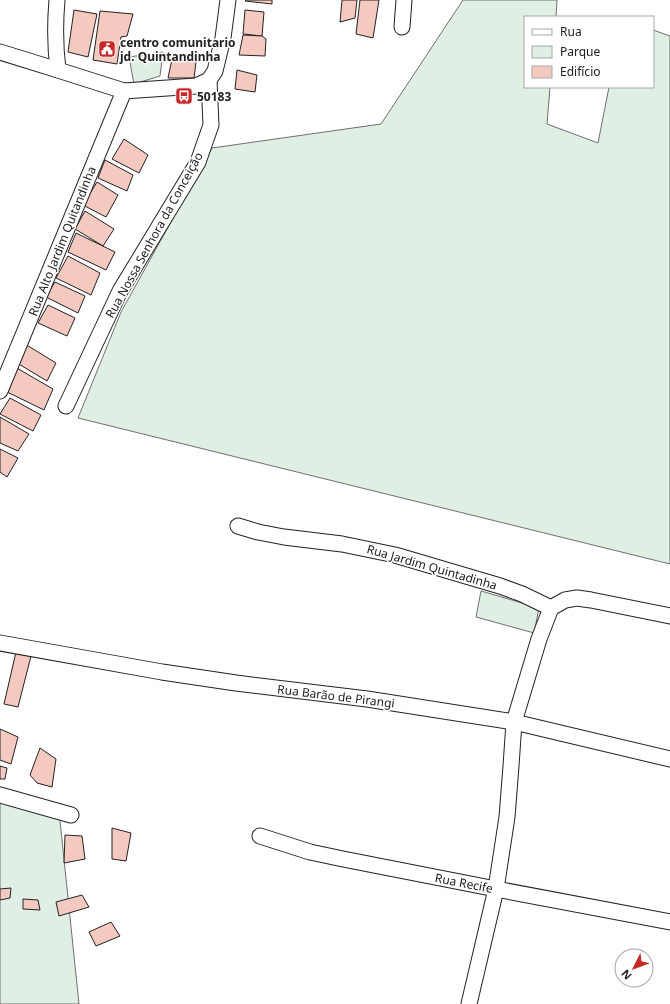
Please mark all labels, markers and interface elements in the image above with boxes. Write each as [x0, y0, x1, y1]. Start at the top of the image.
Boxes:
legend [524, 16, 654, 88]
text: Rua [560, 23, 582, 40]
place label: centro comunitario jd. Quintandinha [119, 34, 236, 65]
public building icon: centro comunitario jd. Quintandinha [97, 39, 117, 59]
text: Parque [560, 43, 601, 60]
text: Edifício [560, 63, 601, 80]
bus stop icon: 50183 [174, 86, 194, 106]
place label: 50183 [197, 88, 231, 105]
street label: Rua Nossa Senhora da Conceição [101, 149, 207, 321]
street label: Rua Alto Jardim Quitandinha [24, 164, 100, 318]
street label: Rua Jardim Quintadinha [365, 540, 499, 594]
street label: Rua Barão de Pirangi [276, 680, 396, 712]
street label: Rua Recife [434, 869, 495, 897]
north arrow [614, 948, 654, 988]
text: N [618, 967, 635, 983]

